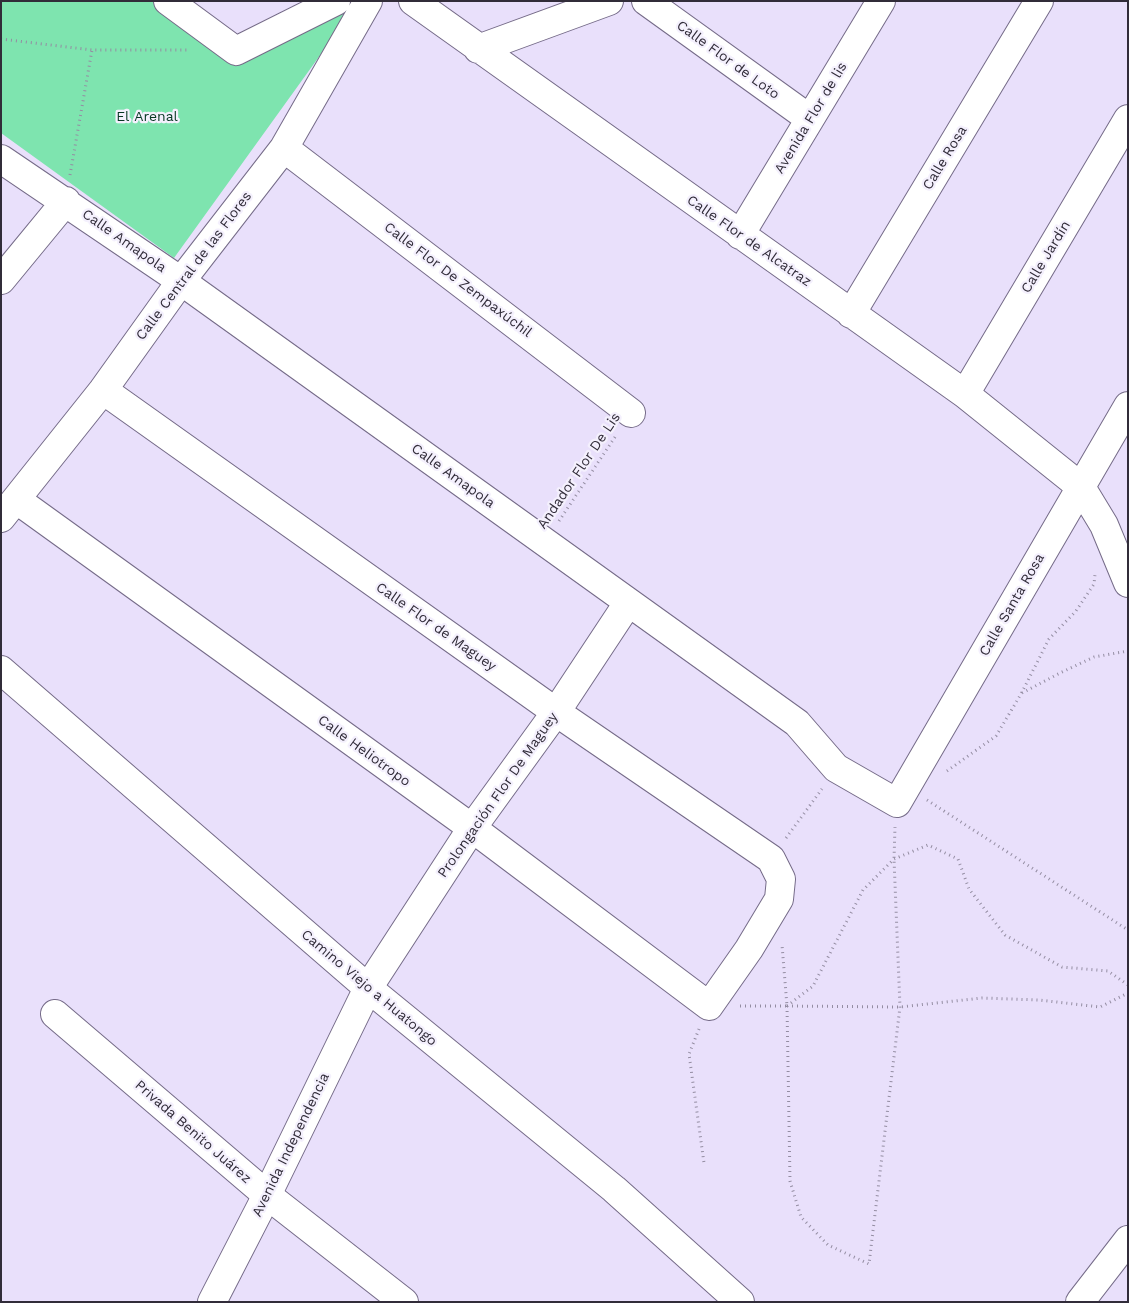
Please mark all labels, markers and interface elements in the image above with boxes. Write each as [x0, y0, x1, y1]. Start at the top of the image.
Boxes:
street label: Calle Flor de Loto [673, 17, 783, 103]
street label: Avenida Flor de lis [771, 59, 851, 177]
park label: El Arenal [116, 109, 178, 125]
street label: Calle Rosa [919, 123, 971, 193]
street label: Calle Central de las Flores [133, 188, 255, 344]
street label: Calle Flor de Alcatraz [684, 192, 814, 290]
street label: Calle Amapola [79, 206, 169, 276]
street label: Calle Jardín [1018, 218, 1074, 296]
street label: Calle Flor De Zempaxúchil [381, 219, 535, 341]
street label: Andador Flor De Lis [534, 410, 624, 532]
street label: Calle Amapola [408, 440, 498, 512]
street label: Calle Santa Rosa [976, 551, 1048, 659]
street label: Calle Flor de Maguey [373, 579, 499, 675]
street label: Prolongación Flor De Maguey [434, 709, 562, 881]
street label: Calle Heliotropo [314, 712, 414, 790]
street label: Camino Viejo a Huatongo [298, 926, 440, 1050]
street label: Avenida Independencia [249, 1070, 333, 1220]
street label: Privada Benito Juárez [131, 1077, 255, 1187]

